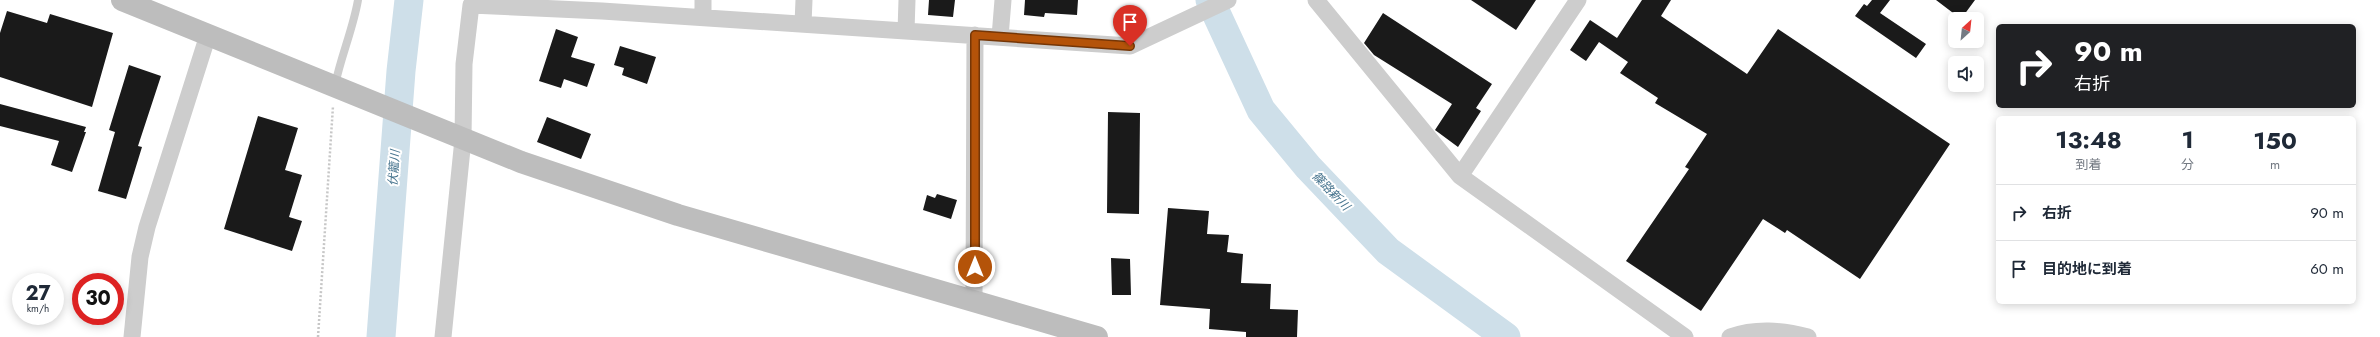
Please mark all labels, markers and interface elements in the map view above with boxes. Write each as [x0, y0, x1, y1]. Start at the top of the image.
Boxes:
pin [1113, 5, 1147, 46]
icon: arrive [1119, 11, 1141, 33]
north arrow [1948, 12, 1984, 48]
map controls [1948, 12, 1984, 92]
text: 90 m [2074, 31, 2143, 72]
icon: right [2008, 40, 2060, 92]
button: sound [1948, 56, 1984, 92]
text: 右折 [2074, 71, 2110, 97]
text: 13:48 [2055, 122, 2122, 157]
text: 1 [2181, 122, 2194, 157]
text: 150 [2253, 123, 2297, 158]
water label: 伏籠川 [384, 147, 404, 187]
text: 到着 [2075, 155, 2102, 174]
text: 分 [2181, 155, 2194, 174]
text: m [2270, 155, 2280, 174]
water label: 篠路新川 [1308, 167, 1356, 216]
icon: right [2008, 202, 2030, 224]
text: 右折 [2042, 202, 2072, 224]
text: 90 m [2310, 202, 2344, 224]
position arrow [954, 246, 996, 288]
icon: arrive [2008, 258, 2030, 280]
text: 目的地に到着 [2042, 258, 2132, 280]
text: 60 m [2310, 258, 2344, 280]
speed limit sign: 30 [72, 273, 124, 325]
text: 27 [25, 279, 51, 308]
text: km/h [27, 301, 49, 316]

